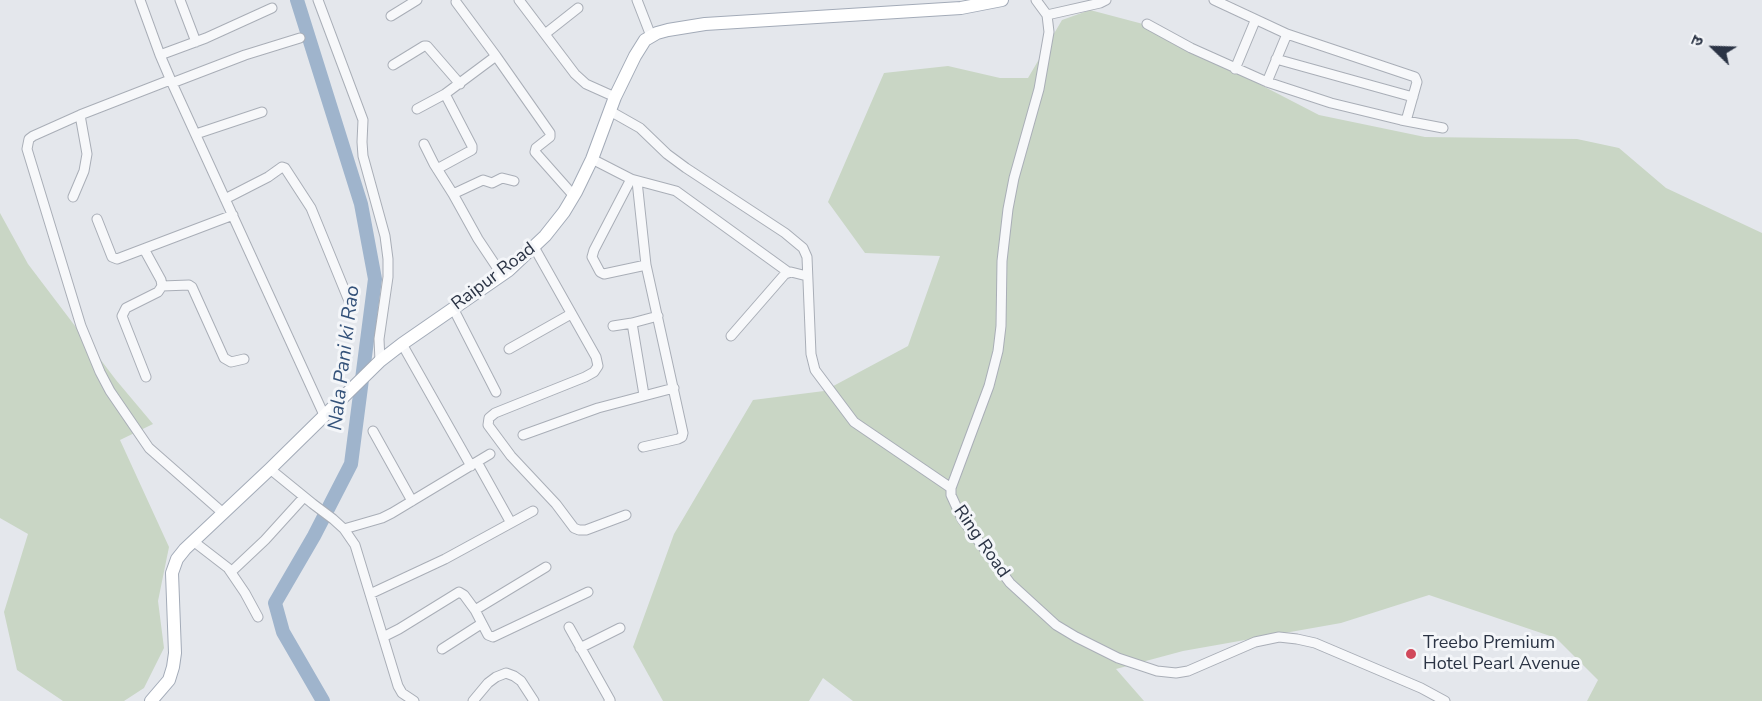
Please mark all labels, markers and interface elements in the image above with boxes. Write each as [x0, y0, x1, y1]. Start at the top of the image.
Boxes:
north arrow [1684, 18, 1744, 78]
text: उ [1685, 32, 1709, 50]
street label: Raipur Road [448, 239, 540, 315]
water label: Nala Pani ki Rao [324, 284, 366, 432]
street label: Ring Road [948, 502, 1014, 582]
place label: Treebo Premium Hotel Pearl Avenue [1423, 633, 1580, 676]
marker: Treebo Premium Hotel Pearl Avenue [1404, 647, 1418, 661]

